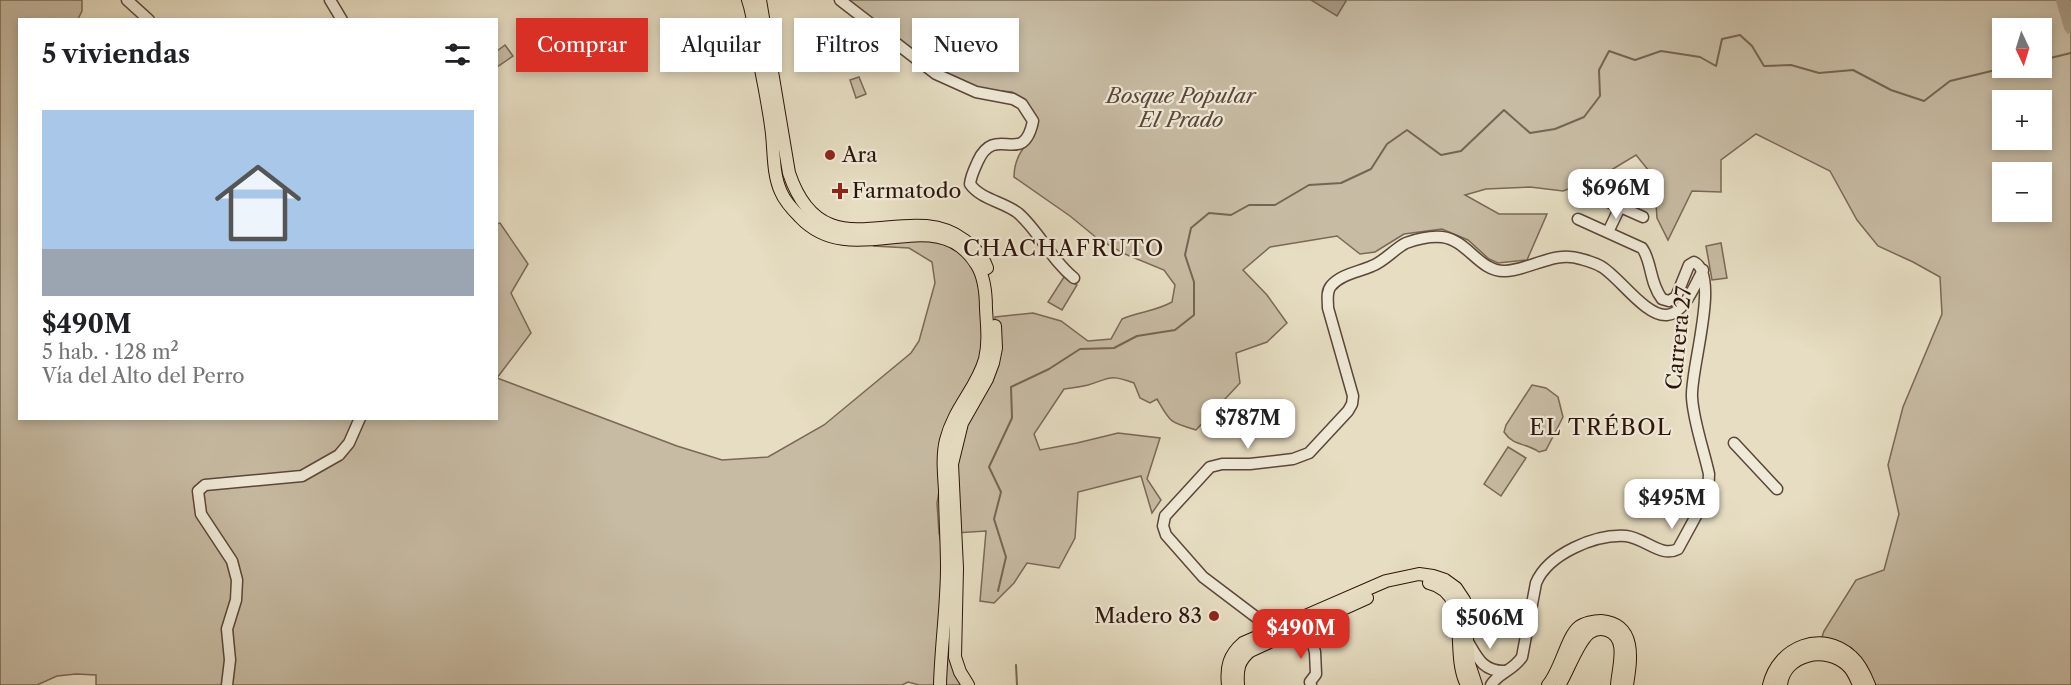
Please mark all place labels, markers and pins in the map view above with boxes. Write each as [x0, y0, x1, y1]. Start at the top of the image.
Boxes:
place label: Ara [841, 142, 878, 167]
marker: Ara [823, 148, 837, 162]
pin: $696M [1574, 169, 1658, 220]
place label: Farmatodo [852, 178, 961, 203]
marker: Farmatodo [833, 184, 847, 198]
pin: $787M [1206, 399, 1290, 450]
pin: $495M [1630, 479, 1714, 530]
pin: $506M [1448, 599, 1532, 650]
place label: Madero 83 [1094, 603, 1202, 628]
marker: Madero 83 [1207, 609, 1221, 623]
pin: $490M [1259, 609, 1343, 660]

